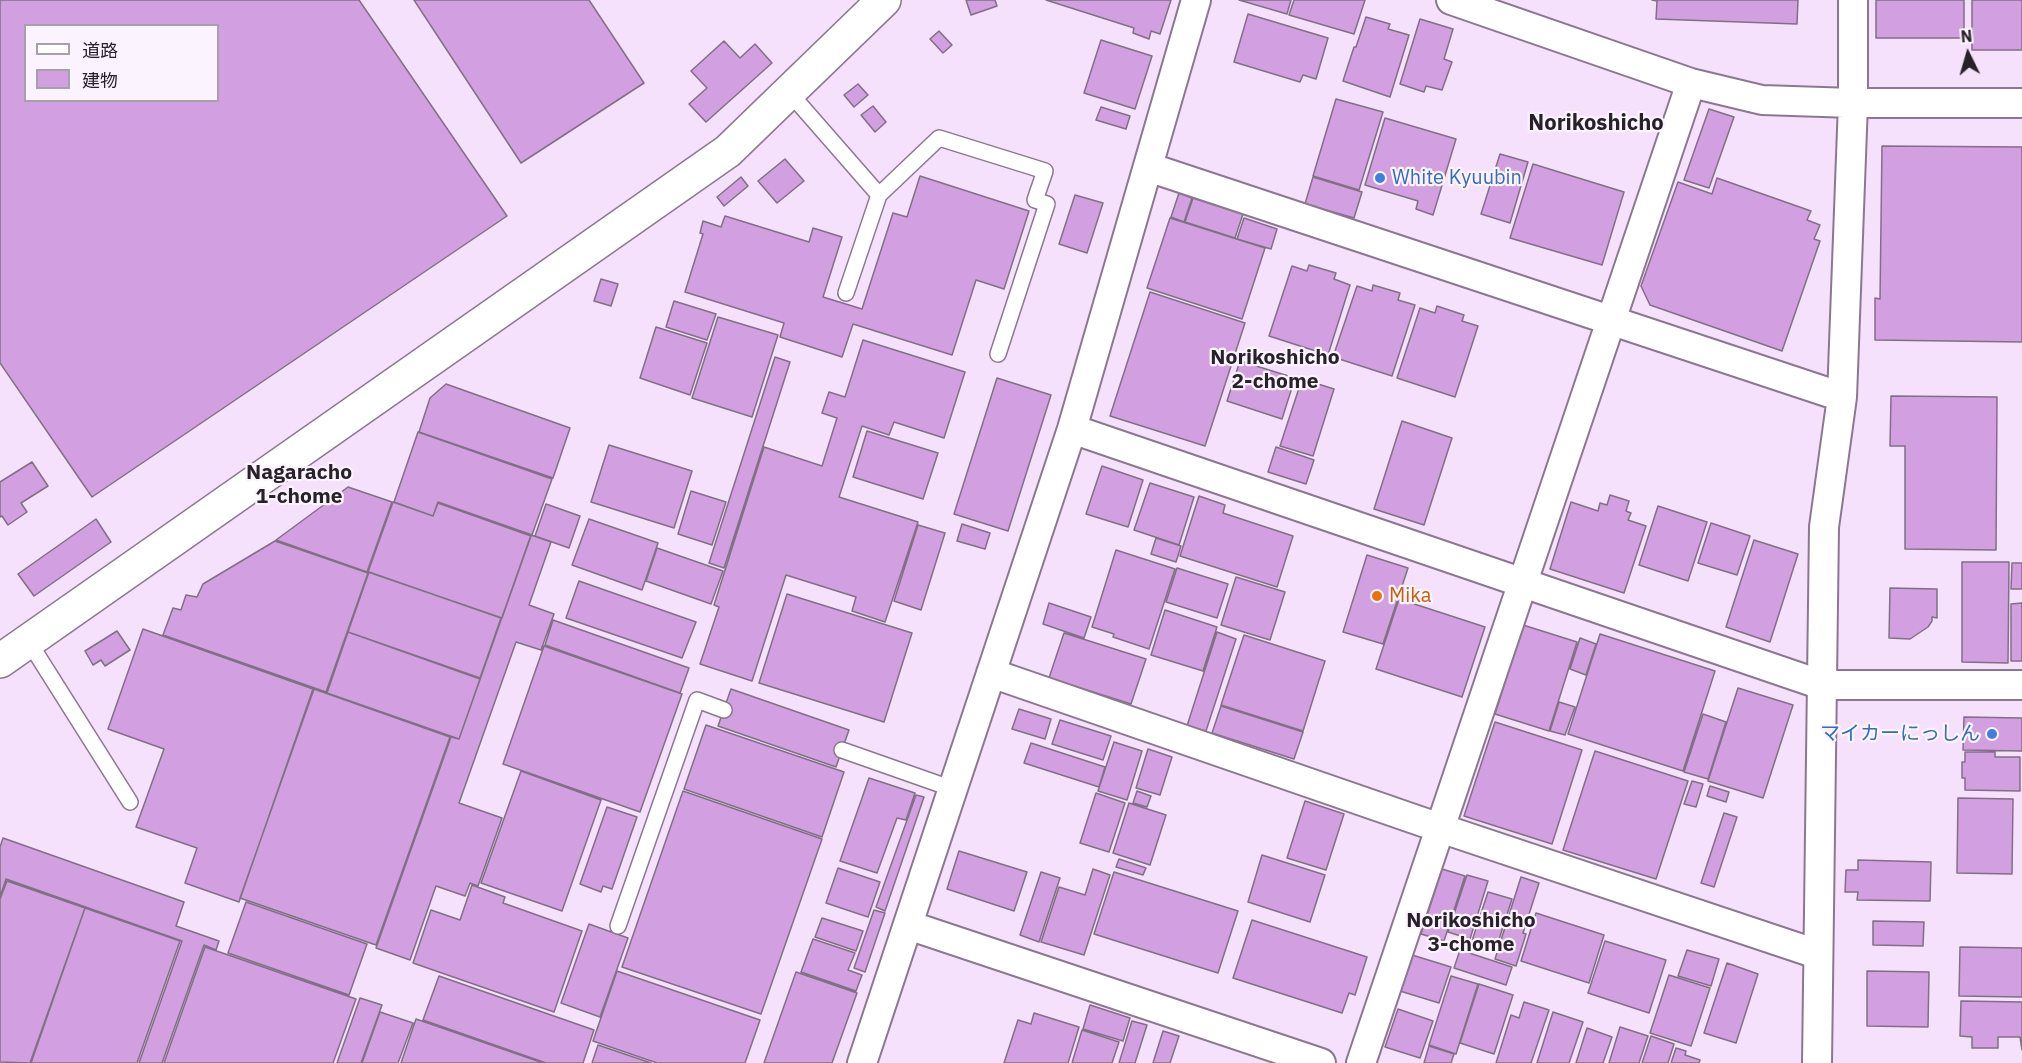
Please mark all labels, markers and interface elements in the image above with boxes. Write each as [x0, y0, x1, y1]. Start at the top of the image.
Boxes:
legend [24, 24, 219, 102]
north arrow [1938, 24, 1998, 84]
text: N [1960, 26, 1973, 47]
text: 道路 [82, 39, 118, 62]
text: 建物 [82, 69, 118, 92]
district label: Norikoshicho [1528, 111, 1664, 137]
place label: White Kyuubin [1392, 166, 1522, 190]
marker: White Kyuubin [1373, 171, 1387, 185]
district label: Norikoshicho 2-chome [1210, 345, 1340, 395]
district label: Nagaracho 1-chome [246, 460, 352, 510]
place label: Mika [1389, 584, 1431, 608]
marker: Mika [1370, 589, 1384, 603]
place label: マイカーにっしん [1820, 722, 1980, 746]
marker: マイカーにっしん [1985, 727, 1999, 741]
district label: Norikoshicho 3-chome [1406, 908, 1536, 958]

